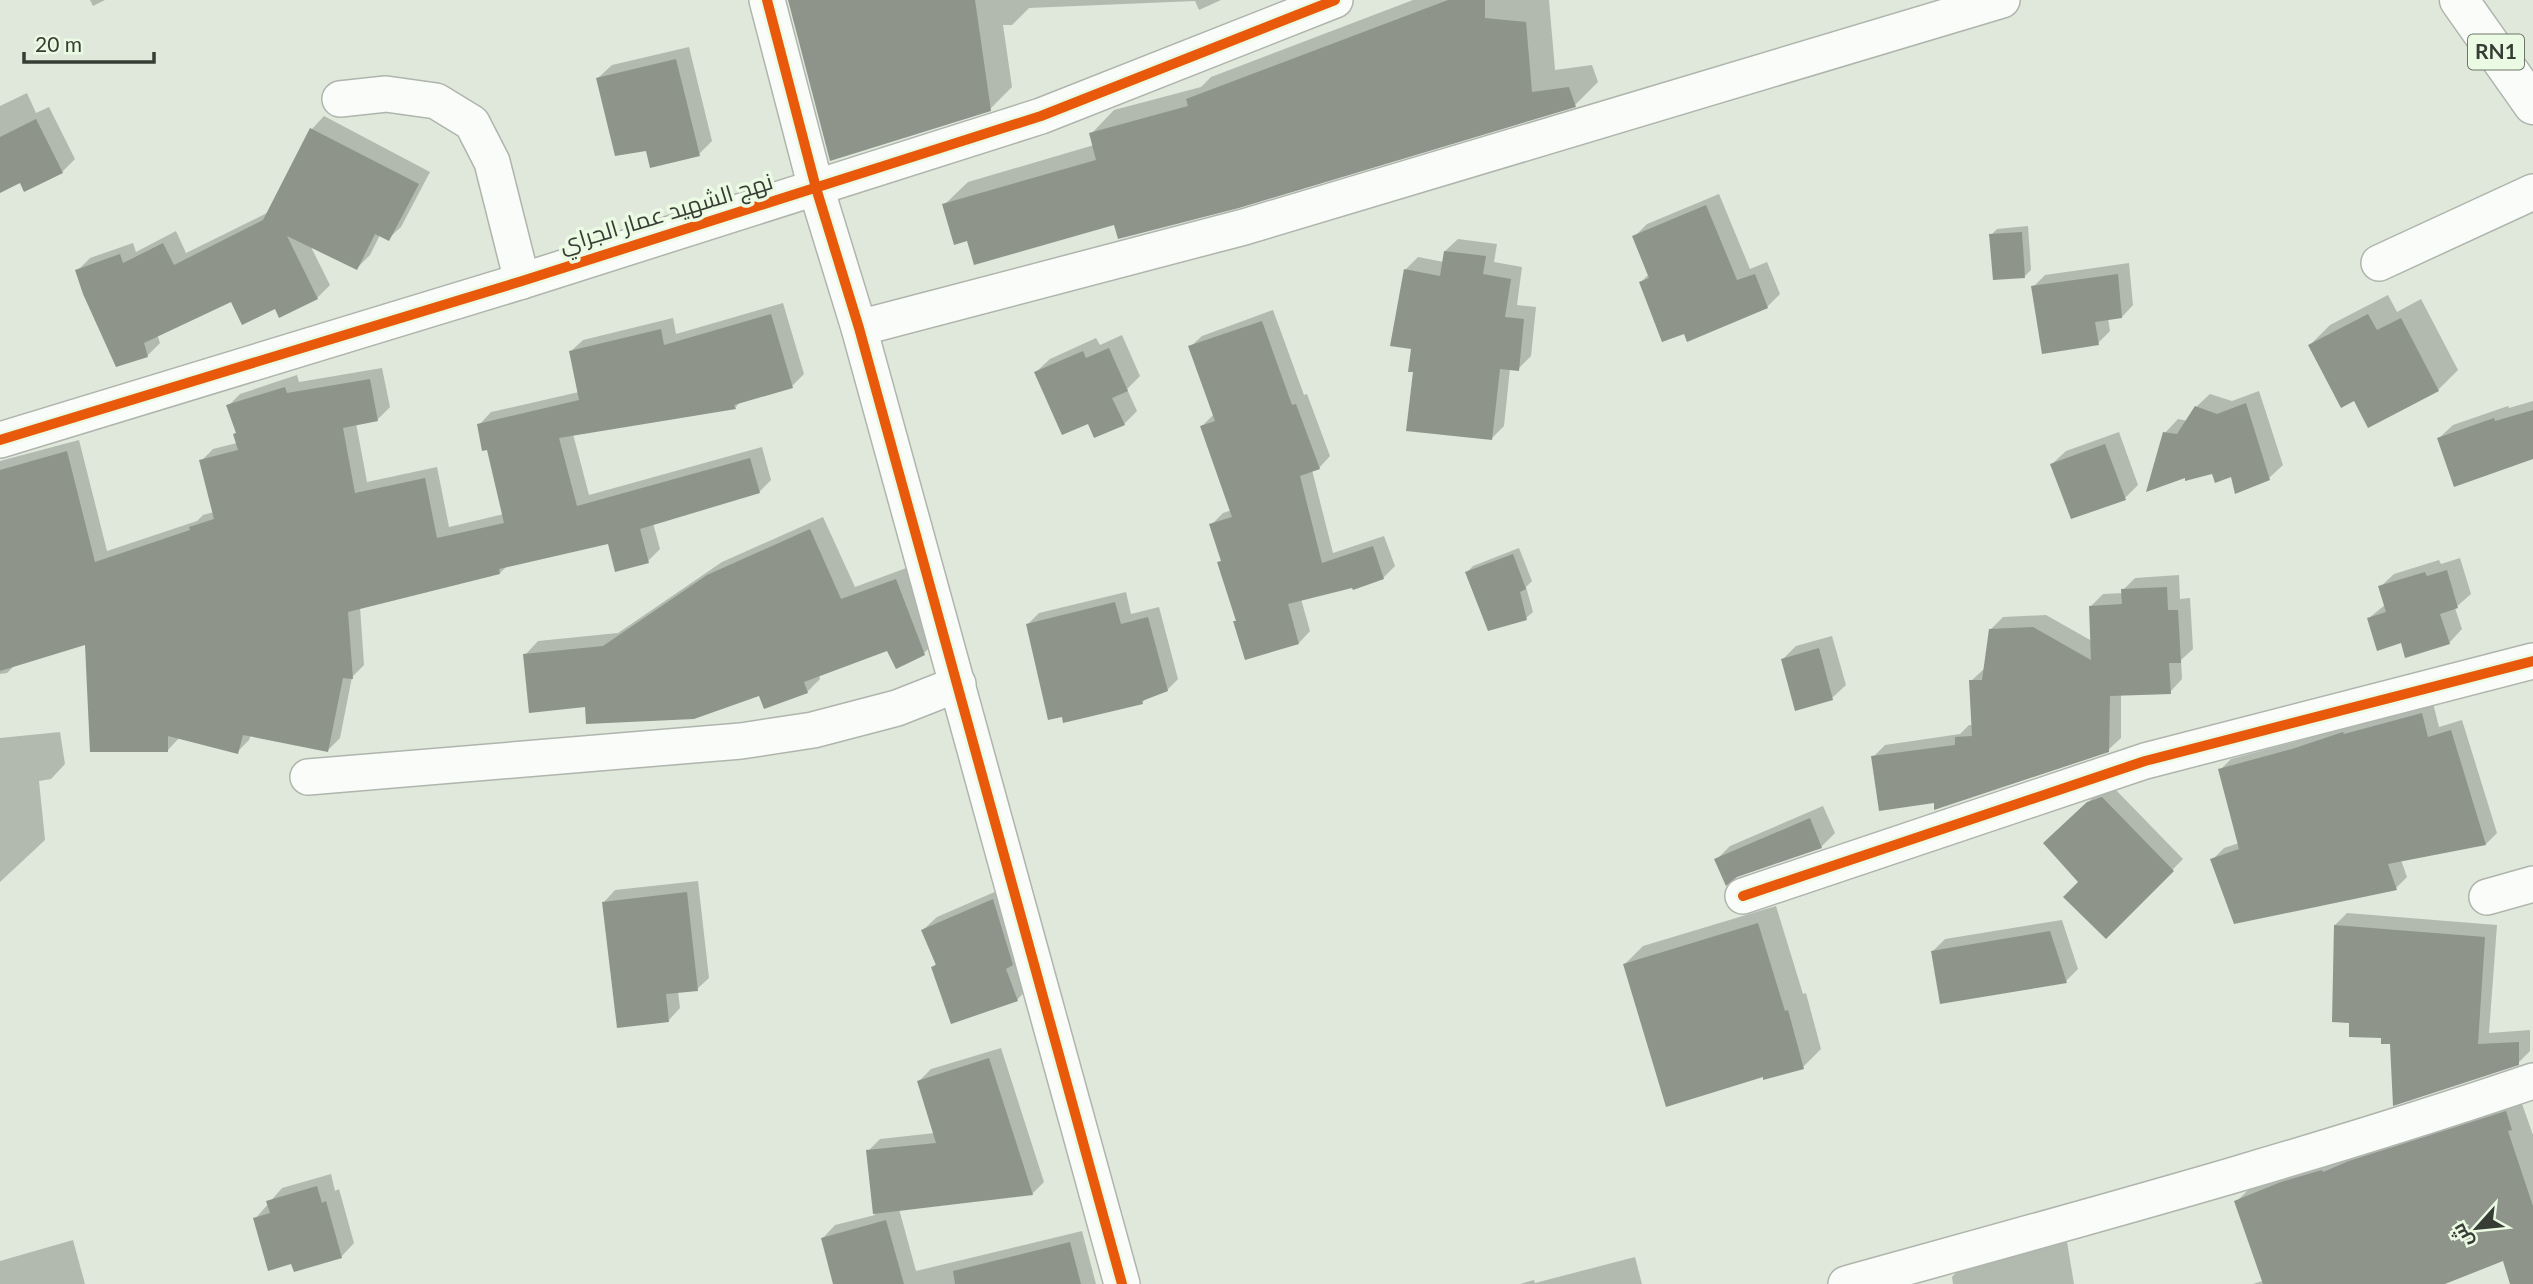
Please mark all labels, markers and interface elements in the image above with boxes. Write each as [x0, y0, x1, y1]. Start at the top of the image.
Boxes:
scale bar [24, 21, 154, 65]
text: 20 m [35, 31, 82, 56]
road number: RN1 [2468, 34, 2524, 70]
street label: نهج الشهيد عمار الجراي [555, 166, 777, 263]
north arrow [2442, 1193, 2512, 1263]
text: ش [2446, 1219, 2478, 1252]

